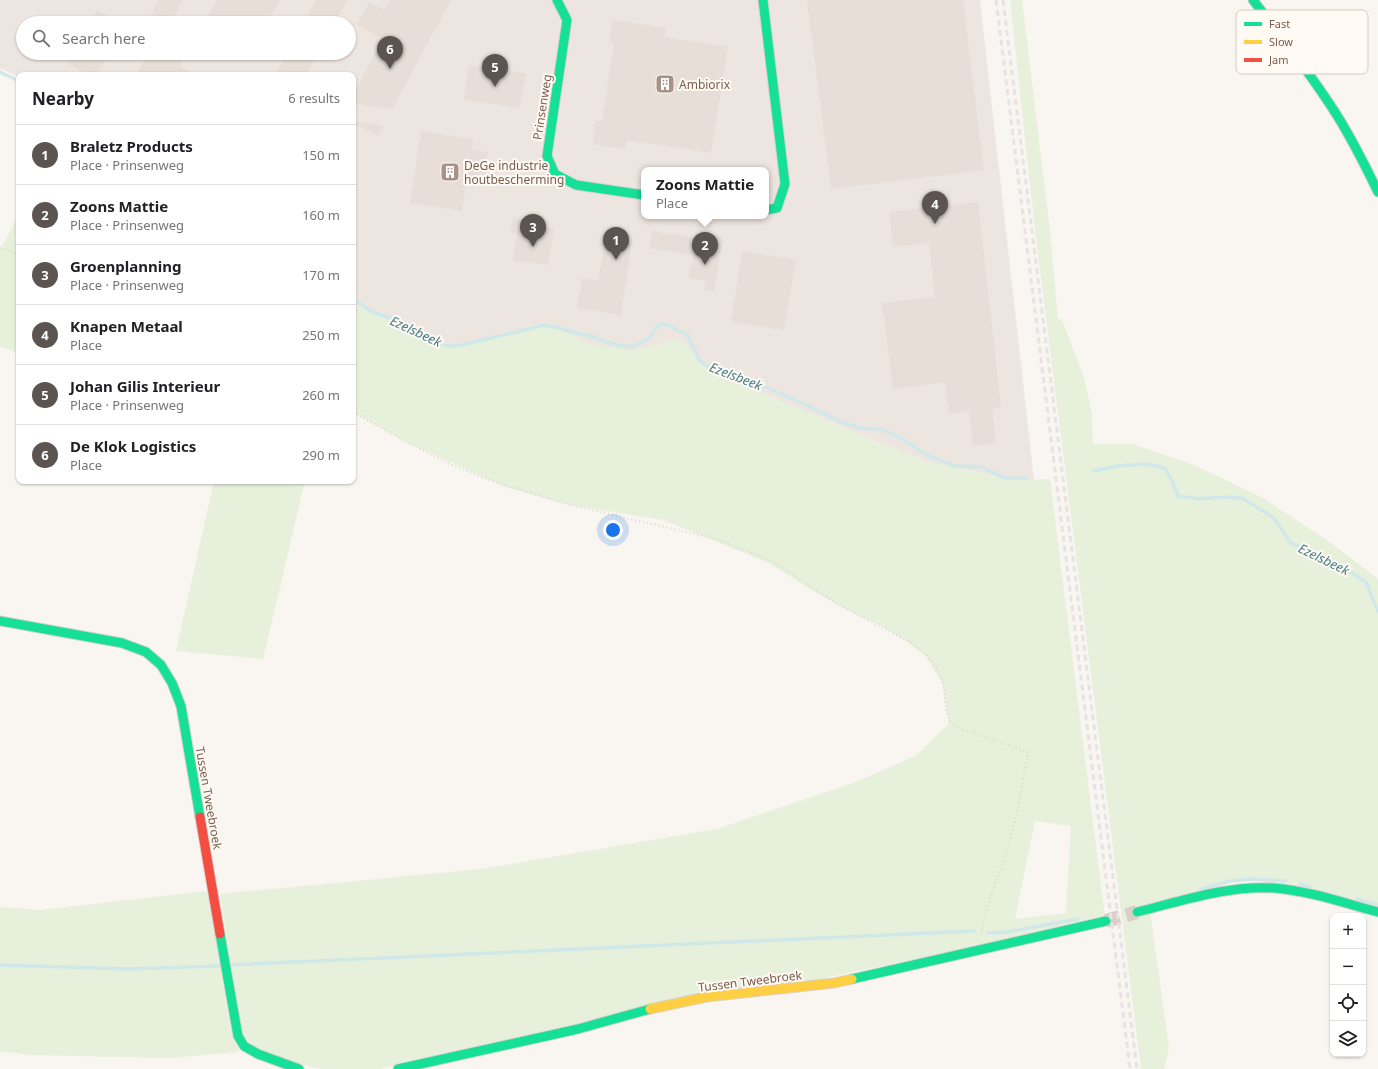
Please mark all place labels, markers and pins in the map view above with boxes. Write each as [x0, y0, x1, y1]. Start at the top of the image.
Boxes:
pin: 6 [377, 36, 403, 69]
pin: 5 [482, 54, 508, 87]
building icon: Ambiorix [654, 73, 676, 95]
place label: Ambiorix [679, 76, 731, 93]
place label: DeGe industrie houtbescherming [464, 157, 564, 188]
building icon: DeGe industrie houtbescherming [439, 161, 461, 183]
pin: 4 [922, 191, 948, 224]
pin: 3 [520, 214, 546, 247]
pin: 1 [603, 227, 629, 260]
pin: 2 [692, 232, 718, 265]

